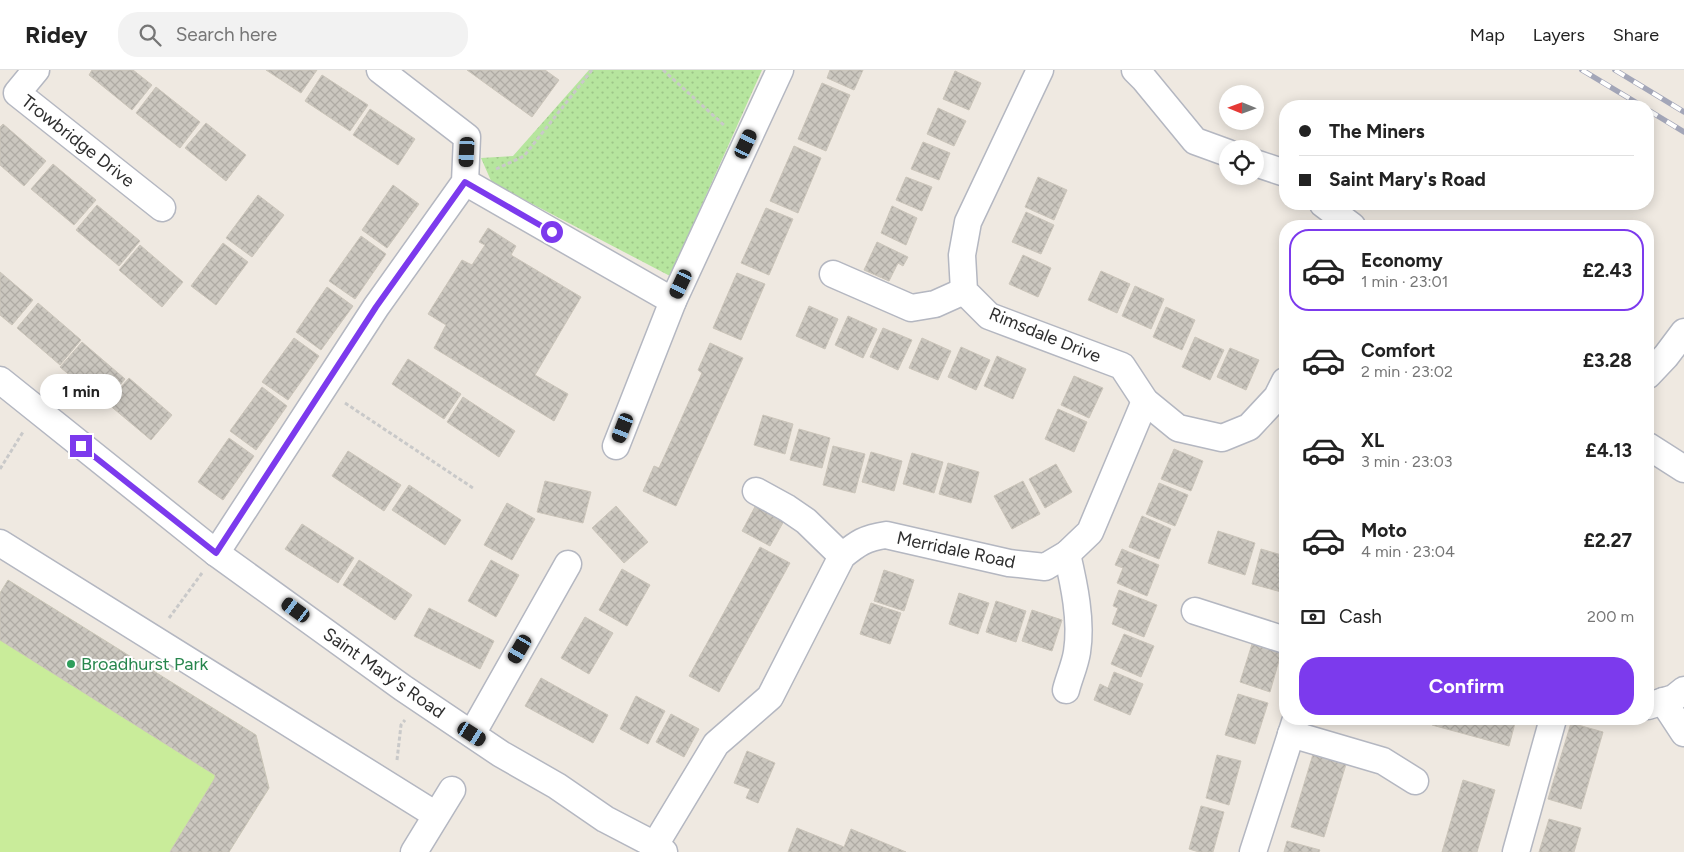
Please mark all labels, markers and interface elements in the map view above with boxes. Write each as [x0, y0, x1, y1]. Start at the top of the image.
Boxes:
search box [118, 12, 468, 57]
text: Ridey [25, 20, 88, 49]
icon: search [136, 21, 164, 49]
text: Search here [176, 23, 277, 46]
text: Map [1470, 24, 1505, 46]
text: Layers [1533, 24, 1585, 46]
text: Share [1613, 24, 1659, 46]
north arrow [1219, 85, 1264, 130]
map controls [1219, 85, 1264, 185]
street label: Trowbridge Drive [17, 90, 139, 192]
text: The Miners [1329, 120, 1425, 143]
car [732, 127, 759, 161]
car [458, 137, 475, 167]
button: locate [1219, 140, 1264, 185]
text: Saint Mary's Road [1329, 168, 1486, 191]
route start [541, 221, 563, 243]
icon: car [1301, 248, 1346, 293]
text: Economy [1361, 249, 1443, 272]
text: £2.43 [1582, 259, 1632, 282]
car [667, 267, 694, 301]
text: 1 min · 23:01 [1361, 272, 1448, 291]
street label: Rimsdale Drive [986, 303, 1104, 368]
icon: car [1301, 338, 1346, 383]
text: Comfort [1361, 339, 1436, 362]
text: £3.28 [1583, 349, 1632, 372]
text: 2 min · 23:02 [1361, 362, 1453, 381]
callout: 1 min [40, 374, 122, 408]
text: 1 min [62, 382, 100, 401]
car [610, 411, 635, 445]
icon: car [1301, 428, 1346, 473]
text: XL [1361, 429, 1384, 452]
route end [70, 435, 92, 457]
text: £4.13 [1585, 439, 1632, 462]
text: 3 min · 23:03 [1361, 452, 1453, 471]
icon: car [1301, 518, 1346, 563]
text: Moto [1361, 519, 1407, 542]
street label: Merridale Road [895, 527, 1017, 573]
text: £2.27 [1583, 529, 1632, 552]
text: 4 min · 23:04 [1361, 542, 1455, 561]
car [279, 595, 312, 625]
icon: cash [1299, 603, 1327, 631]
text: Cash [1339, 605, 1382, 628]
text: 200 m [1587, 607, 1634, 626]
street label: Saint Mary's Road [319, 623, 449, 723]
car [506, 632, 533, 666]
place label: Broadhurst Park [81, 653, 209, 675]
button: Confirm [1299, 657, 1634, 715]
marker: Broadhurst Park [65, 658, 77, 670]
car [455, 720, 488, 748]

